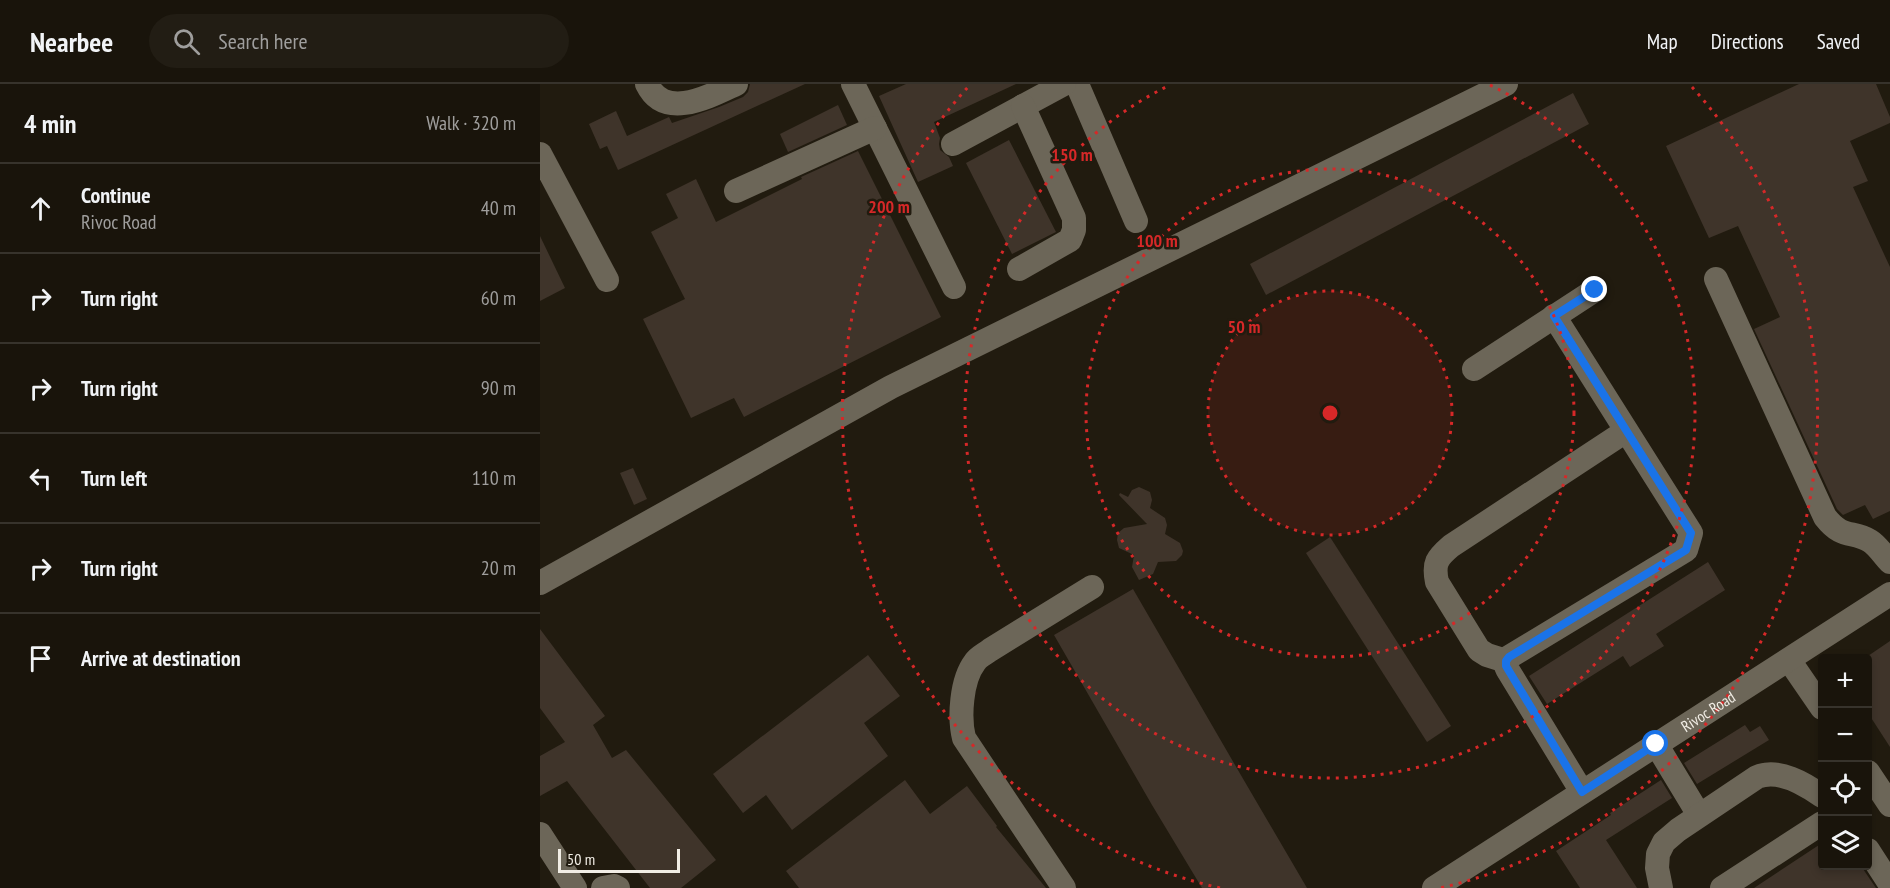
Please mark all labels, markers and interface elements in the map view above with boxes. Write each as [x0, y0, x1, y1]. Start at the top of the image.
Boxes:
search box [149, 14, 569, 68]
text: Nearbee [30, 23, 113, 60]
icon: search [170, 25, 203, 58]
text: Search here [218, 27, 308, 55]
text: Map [1647, 28, 1678, 55]
text: Directions [1711, 28, 1784, 55]
text: Saved [1817, 28, 1860, 55]
text: 4 min [24, 107, 77, 140]
text: Walk · 320 m [426, 110, 516, 136]
text: 150 m [1051, 143, 1093, 166]
text: Continue [81, 181, 151, 209]
icon: ahead [24, 192, 57, 225]
text: 40 m [481, 195, 516, 221]
text: 200 m [868, 195, 910, 218]
text: Rivoc Road [81, 209, 156, 235]
text: 100 m [1136, 229, 1178, 252]
route end [1581, 276, 1607, 302]
icon: right [24, 282, 57, 315]
text: Turn right [81, 284, 158, 312]
text: 60 m [481, 285, 516, 311]
text: 50 m [1228, 315, 1260, 338]
icon: right [24, 372, 57, 405]
text: Turn right [81, 374, 158, 402]
text: 90 m [481, 375, 516, 401]
centre of rings [1320, 403, 1340, 423]
icon: left [24, 462, 57, 495]
text: Turn left [81, 464, 147, 492]
text: 110 m [472, 465, 516, 491]
icon: right [24, 552, 57, 585]
text: Turn right [81, 554, 158, 582]
text: 20 m [481, 555, 516, 581]
icon: arrive [24, 642, 57, 675]
text: Arrive at destination [81, 644, 241, 672]
map controls [1818, 654, 1872, 870]
button: + [1818, 654, 1872, 708]
street label: Rivoc Road [1677, 687, 1739, 736]
button: − [1818, 708, 1872, 762]
route start [1642, 730, 1668, 756]
button: locate [1818, 762, 1872, 816]
button: layers [1818, 816, 1872, 870]
scale bar [558, 846, 680, 874]
text: 50 m [567, 849, 595, 869]

